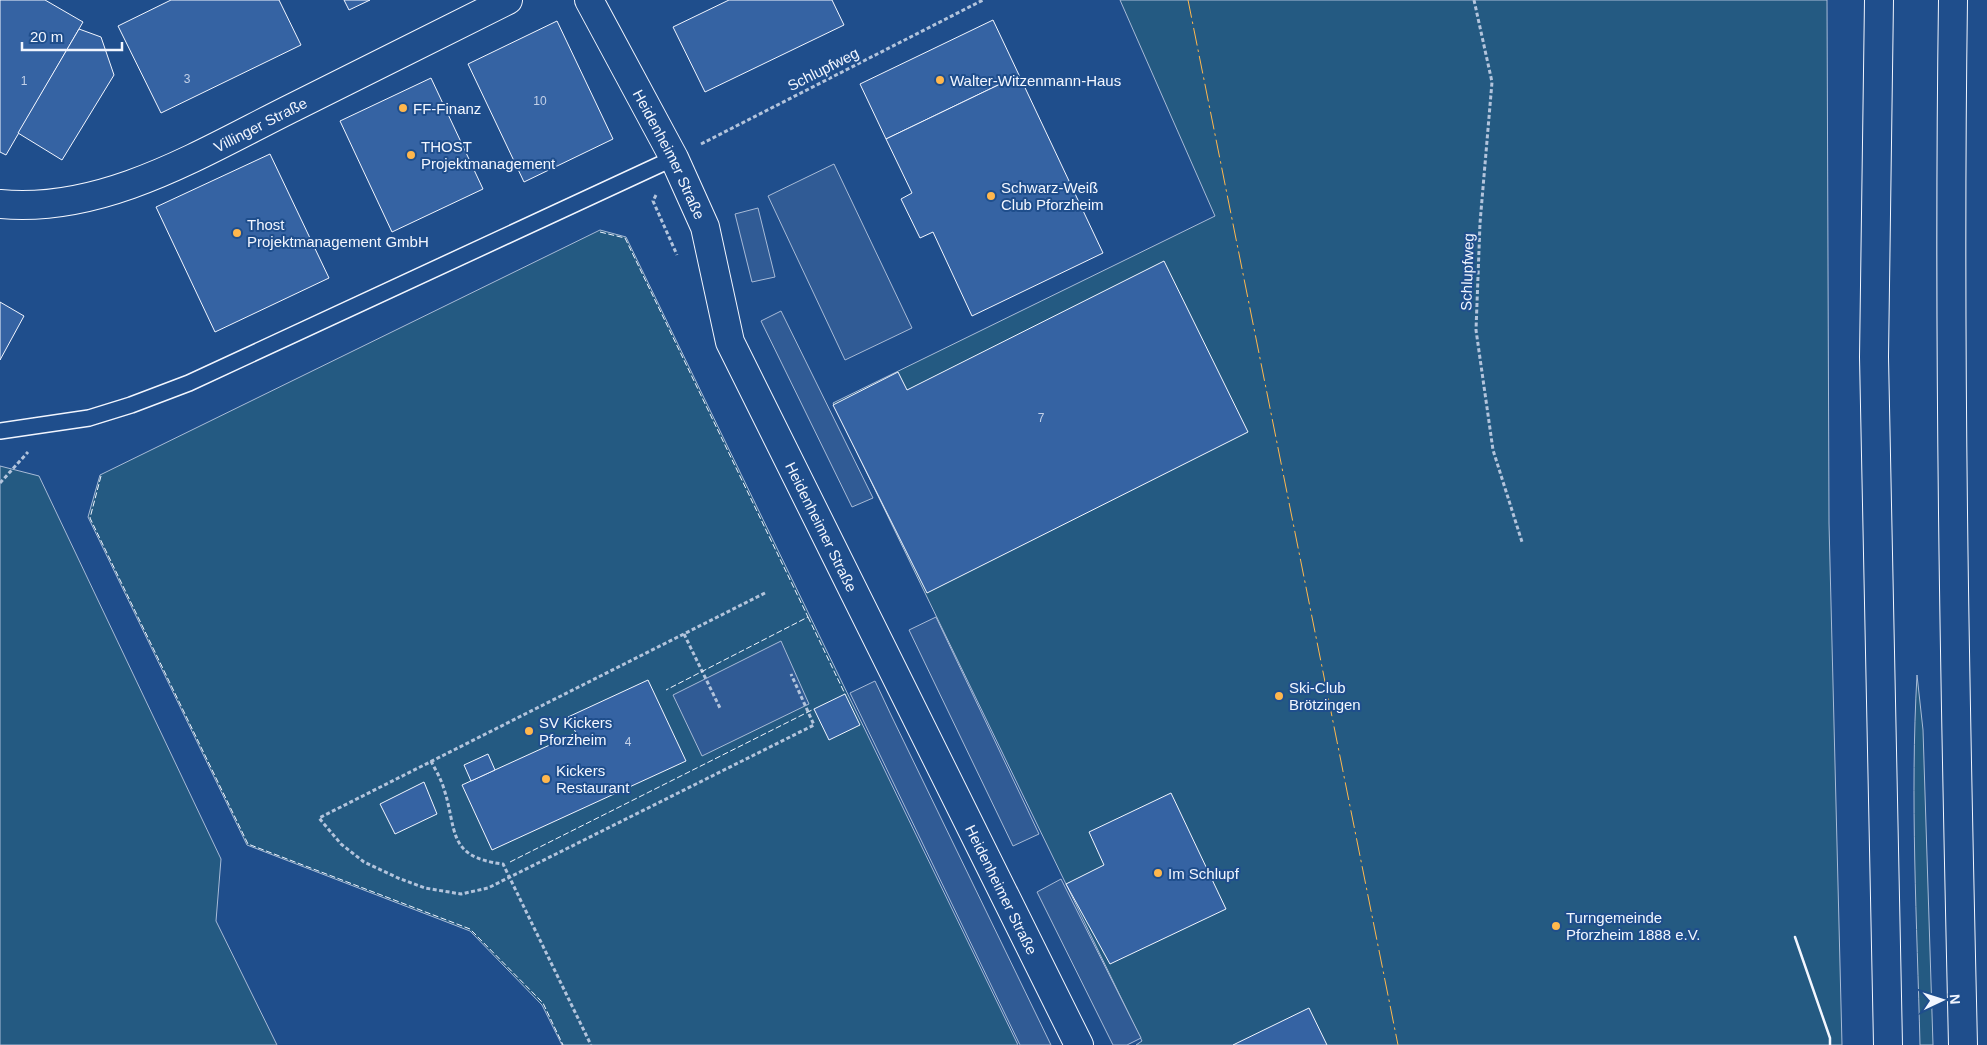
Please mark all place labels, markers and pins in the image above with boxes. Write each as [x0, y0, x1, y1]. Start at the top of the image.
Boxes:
place label: Walter-Witzenmann-Haus [950, 72, 1121, 89]
marker: Walter-Witzenmann-Haus [934, 74, 946, 86]
place label: FF-Finanz [413, 100, 481, 117]
marker: FF-Finanz [397, 102, 409, 114]
place label: THOST Projektmanagement [421, 138, 556, 172]
marker: THOST Projektmanagement [405, 149, 417, 161]
place label: Schwarz-Weiß Club Pforzheim [1001, 179, 1104, 213]
marker: Schwarz-Weiß Club Pforzheim [985, 190, 997, 202]
place label: Thost Projektmanagement GmbH [247, 216, 429, 250]
marker: Thost Projektmanagement GmbH [231, 227, 243, 239]
place label: Ski-Club Brötzingen [1289, 679, 1361, 713]
marker: Ski-Club Brötzingen [1273, 690, 1285, 702]
place label: SV Kickers Pforzheim [539, 714, 612, 748]
marker: SV Kickers Pforzheim [523, 725, 535, 737]
place label: Kickers Restaurant [556, 762, 630, 796]
marker: Kickers Restaurant [540, 773, 552, 785]
place label: Im Schlupf [1168, 865, 1240, 882]
marker: Im Schlupf [1152, 867, 1164, 879]
place label: Turngemeinde Pforzheim 1888 e.V. [1566, 909, 1701, 943]
marker: Turngemeinde Pforzheim 1888 e.V. [1550, 920, 1562, 932]

